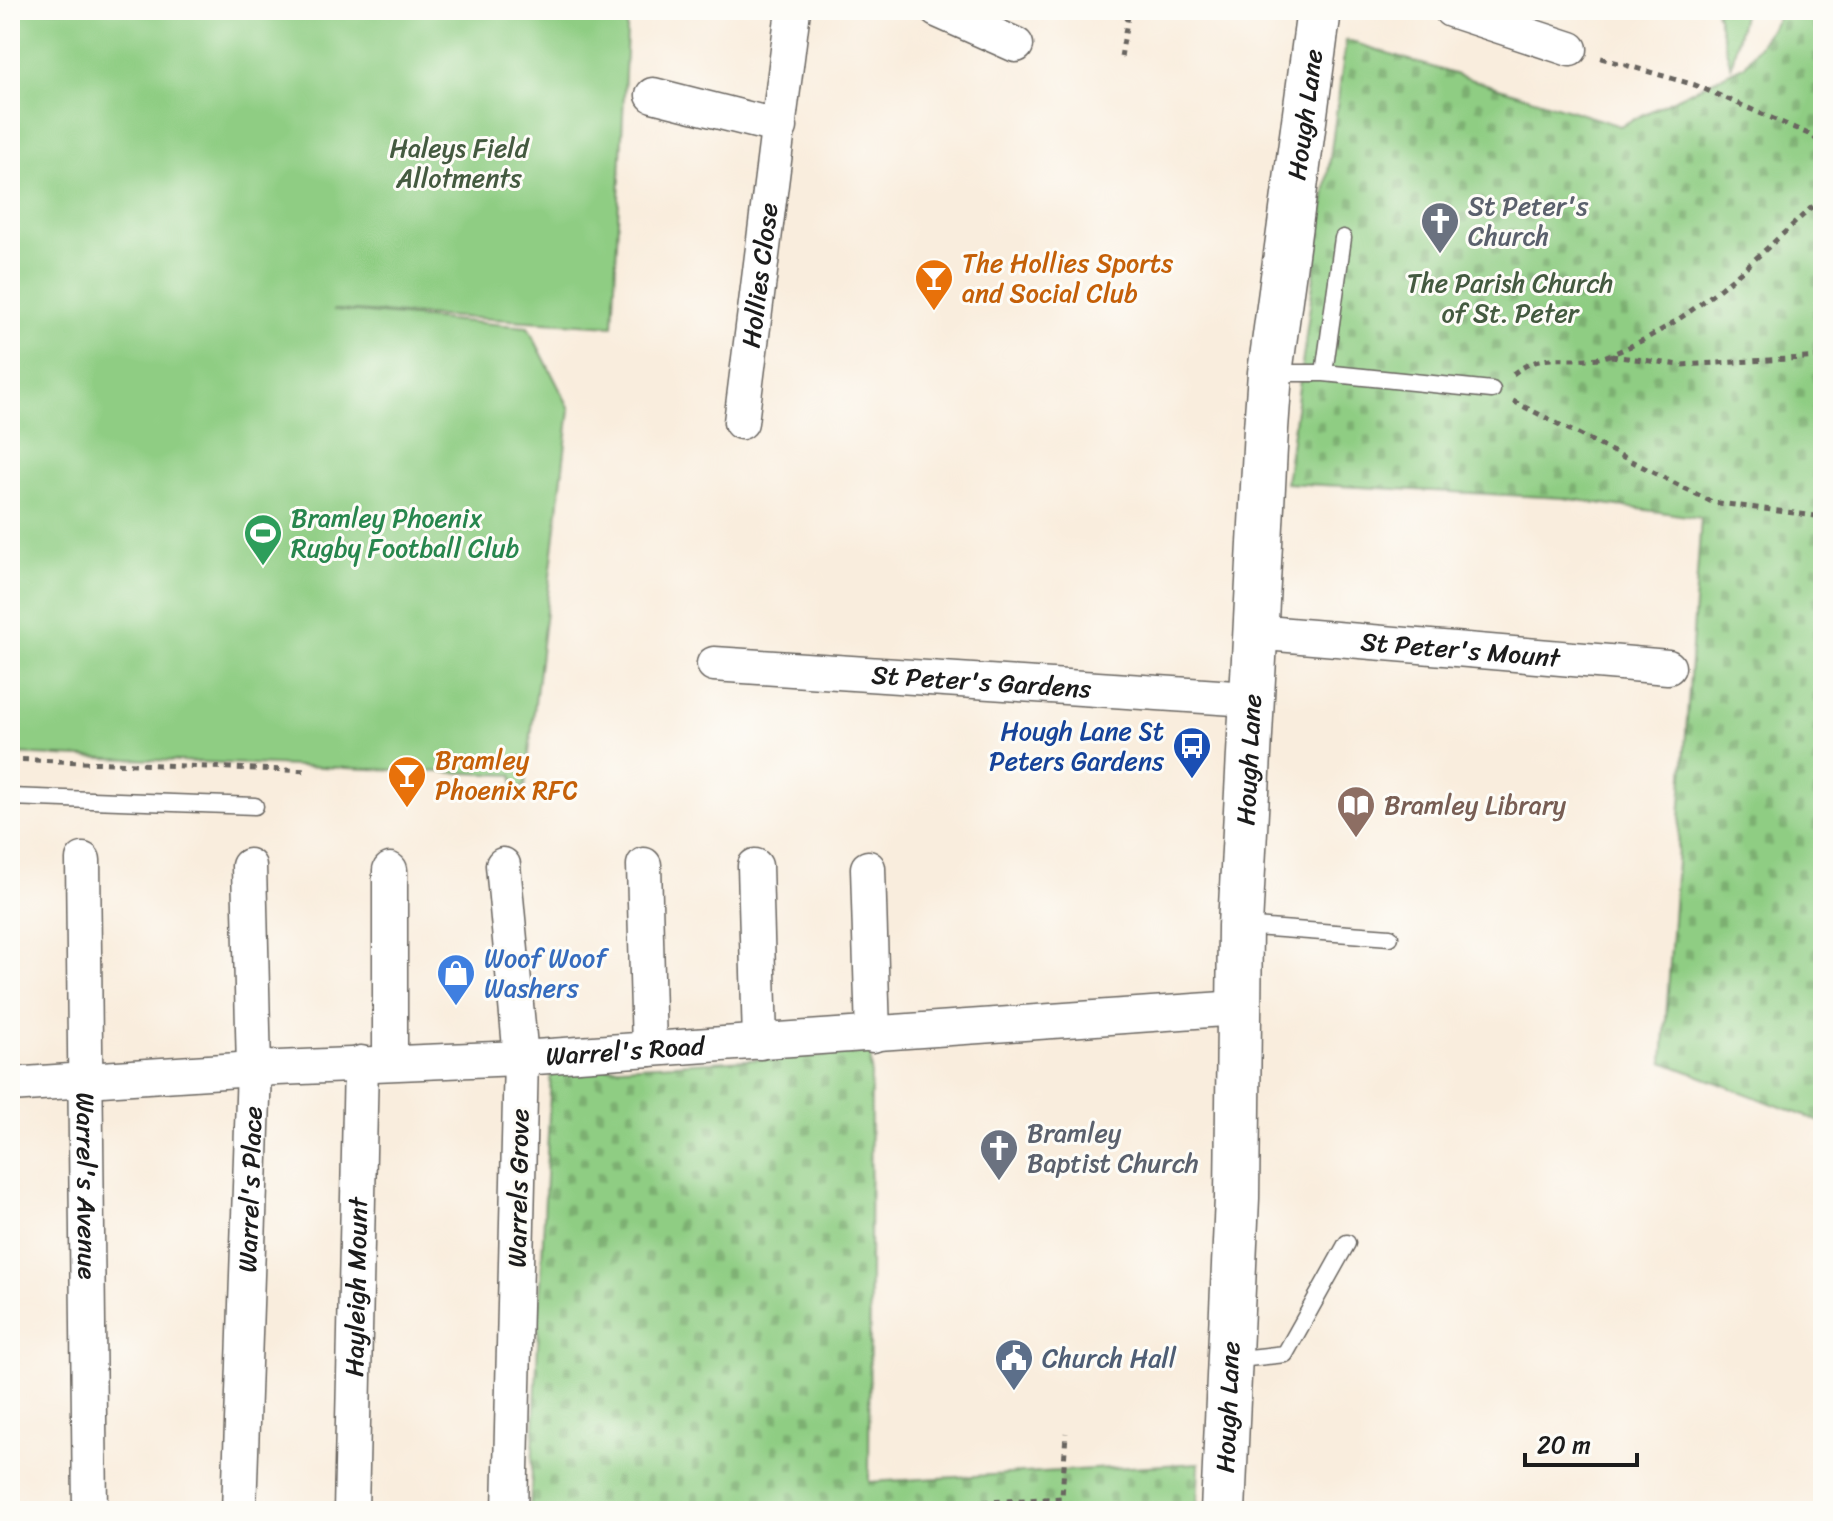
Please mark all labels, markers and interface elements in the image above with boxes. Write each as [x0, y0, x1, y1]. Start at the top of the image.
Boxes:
street label: Hough Lane [1273, 46, 1336, 183]
park label: Haleys Field Allotments [390, 125, 531, 201]
place label: St Peter's Church [1468, 183, 1589, 259]
street label: Hollies Close [728, 200, 791, 350]
church icon: St Peter's Church [1419, 200, 1461, 255]
place label: The Hollies Sports and Social Club [962, 240, 1173, 316]
bar icon: The Hollies Sports and Social Club [913, 257, 955, 312]
park label: The Parish Church of St. Peter [1407, 260, 1613, 336]
place label: Bramley Phoenix Rugby Football Club [291, 495, 520, 571]
sports icon: Bramley Phoenix Rugby Football Club [242, 512, 284, 567]
street label: St Peter's Mount [1359, 618, 1563, 681]
street label: St Peter's Gardens [870, 651, 1093, 712]
street label: Hough Lane [1222, 693, 1275, 827]
place label: Hough Lane St Peters Gardens [989, 708, 1165, 784]
bus stop icon: Hough Lane St Peters Gardens [1171, 725, 1213, 780]
place label: Bramley Phoenix RFC [435, 737, 578, 813]
bar icon: Bramley Phoenix RFC [386, 754, 428, 809]
place label: Bramley Library [1384, 782, 1567, 828]
library icon: Bramley Library [1335, 784, 1377, 839]
place label: Woof Woof Washers [484, 935, 609, 1011]
shop icon: Woof Woof Washers [435, 952, 477, 1007]
street label: Warrel's Road [544, 1022, 708, 1079]
street label: Warrel's Avenue [63, 1092, 111, 1280]
street label: Warrel's Place [224, 1105, 276, 1273]
street label: Warrels Grove [494, 1108, 542, 1268]
place label: Bramley Baptist Church [1027, 1110, 1199, 1186]
church icon: Bramley Baptist Church [978, 1127, 1020, 1182]
street label: Hayleigh Mount [331, 1195, 381, 1377]
place label: Church Hall [1042, 1335, 1177, 1381]
public building icon: Church Hall [993, 1337, 1035, 1392]
street label: Hough Lane [1202, 1340, 1254, 1474]
scale bar [1525, 1417, 1637, 1467]
text: 20 m [1537, 1424, 1591, 1466]

